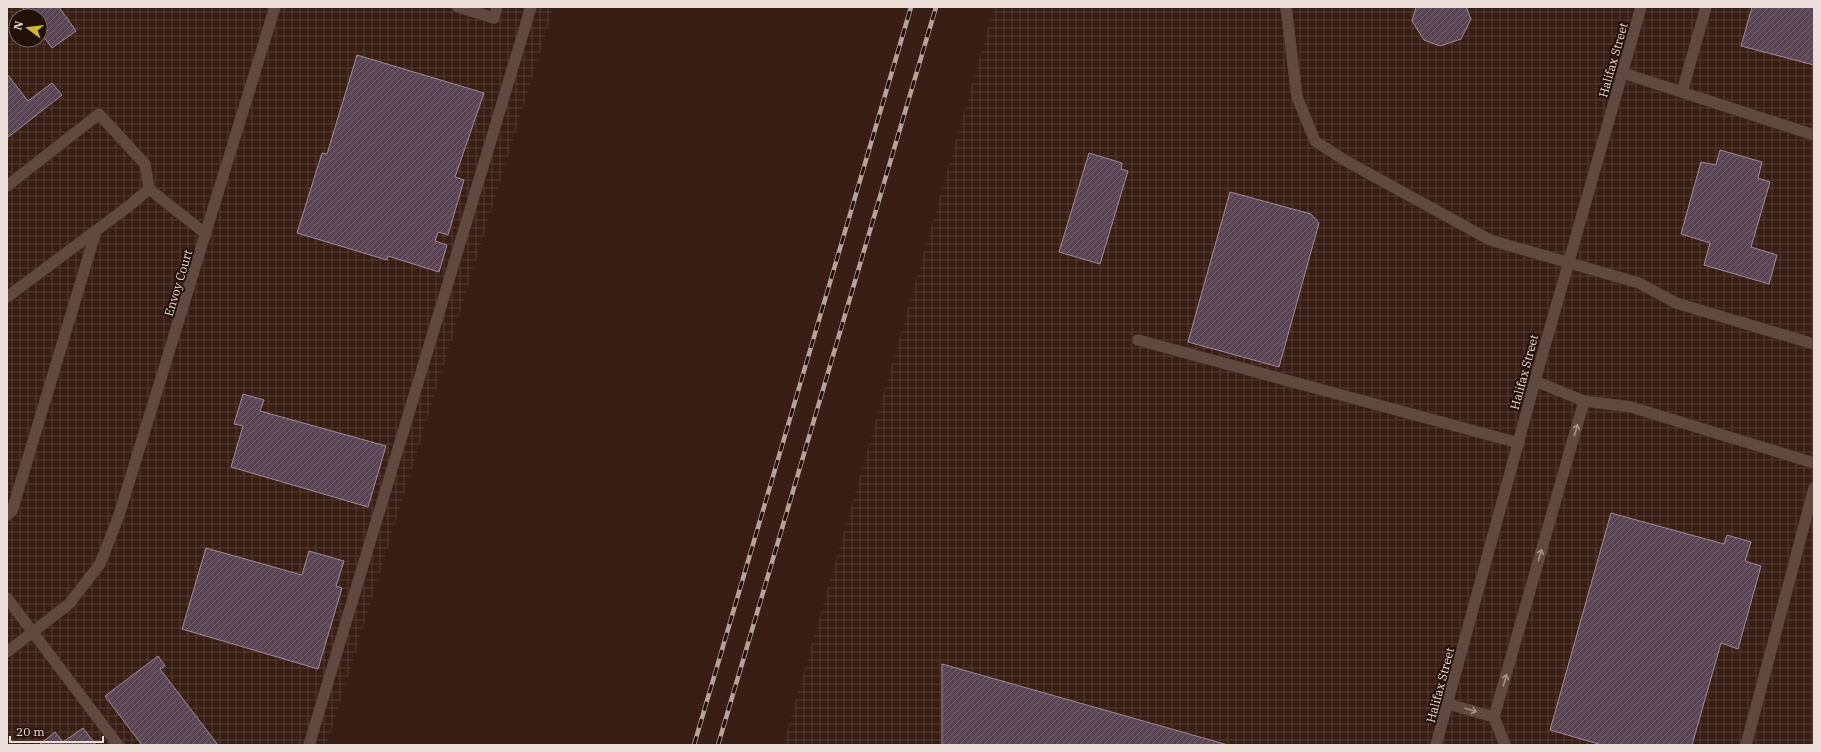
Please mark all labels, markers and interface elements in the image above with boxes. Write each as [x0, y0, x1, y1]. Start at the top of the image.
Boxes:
north arrow [8, 8, 48, 48]
text: N [10, 19, 26, 31]
street label: Halifax Street [1595, 21, 1631, 99]
street label: Envoy Court [161, 248, 195, 318]
street label: Halifax Street [1507, 333, 1541, 411]
one-way arrow [1573, 423, 1580, 436]
one-way arrow [1537, 548, 1544, 561]
street label: Halifax Street [1423, 646, 1457, 724]
one-way arrow [1502, 673, 1509, 686]
one-way arrow [1465, 707, 1478, 714]
scale bar [10, 718, 103, 744]
text: 20 m [16, 724, 45, 739]

